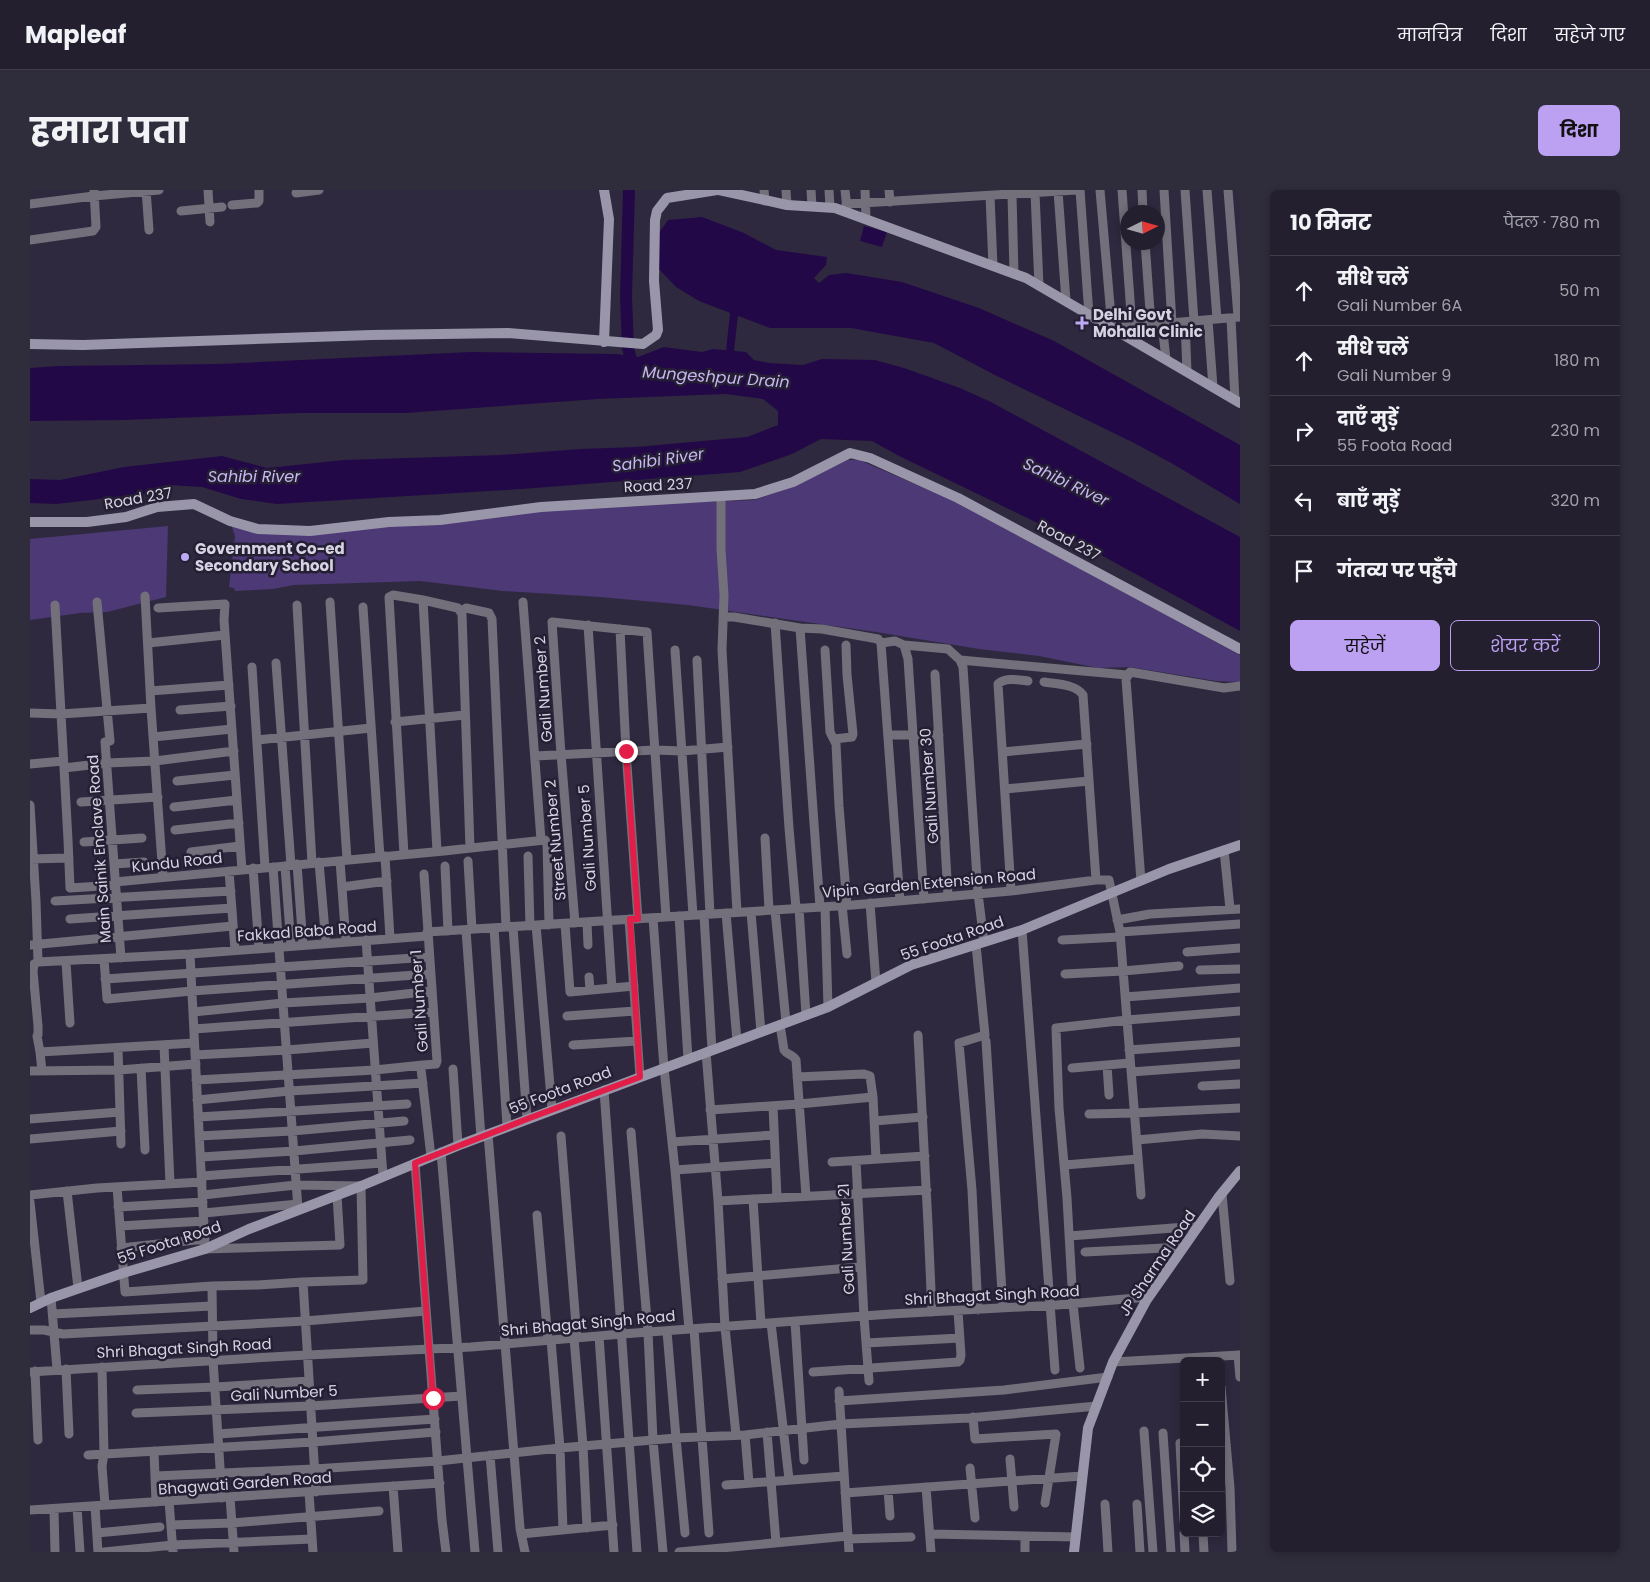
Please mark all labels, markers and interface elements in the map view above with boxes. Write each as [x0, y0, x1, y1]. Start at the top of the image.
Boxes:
text: Mapleaf [25, 18, 126, 51]
text: मानचित्र [1398, 22, 1462, 47]
text: दिशा [1490, 22, 1527, 47]
text: सहेजे गए [1555, 22, 1625, 47]
button: दिशा [1538, 105, 1620, 156]
text: हमारा पता [30, 106, 188, 155]
north arrow [1120, 205, 1165, 250]
text: 10 मिनट [1290, 208, 1371, 237]
text: पैदल · 780 m [1504, 211, 1600, 234]
text: सीधे चलें [1337, 265, 1408, 292]
icon: ahead [1290, 277, 1318, 305]
text: 50 m [1559, 279, 1600, 302]
text: Gali Number 6A [1337, 294, 1462, 317]
place label: Delhi Govt Mohalla Clinic [1093, 304, 1203, 342]
marker: Delhi Govt Mohalla Clinic [1075, 316, 1089, 330]
text: सीधे चलें [1337, 335, 1408, 362]
icon: ahead [1290, 347, 1318, 375]
text: 180 m [1554, 349, 1600, 372]
water label: Mungeshpur Drain [642, 360, 790, 394]
text: Gali Number 9 [1337, 364, 1451, 387]
text: दाएँ मुड़ें [1337, 405, 1398, 432]
icon: right [1290, 417, 1318, 445]
text: 230 m [1551, 419, 1600, 442]
text: 55 Foota Road [1337, 434, 1452, 457]
water label: Sahibi River [611, 442, 706, 478]
water label: Sahibi River [1019, 452, 1114, 512]
water label: Sahibi River [208, 465, 301, 488]
street label: Road 237 [623, 473, 693, 497]
street label: Road 237 [102, 482, 174, 514]
icon: left [1290, 487, 1318, 515]
text: बाएँ मुड़ें [1337, 487, 1399, 514]
text: 320 m [1551, 489, 1600, 512]
street label: Road 237 [1034, 515, 1104, 565]
place label: Government Co-ed Secondary School [195, 538, 345, 576]
marker: Government Co-ed Secondary School [179, 551, 191, 563]
icon: arrive [1290, 557, 1318, 585]
text: गंतव्य पर पहुँचे [1337, 557, 1457, 584]
button: सहेजें [1290, 620, 1440, 671]
button: शेयर करें [1450, 620, 1600, 671]
street label: Gali Number 2 [529, 635, 557, 743]
street label: Gali Number 30 [914, 727, 944, 845]
route end [615, 740, 638, 763]
street label: Main Sainik Enclave Road [82, 754, 116, 944]
street label: Street Number 2 [539, 779, 571, 901]
street label: Gali Number 5 [573, 784, 601, 892]
street label: Kundu Road [131, 847, 223, 877]
street label: Vipin Garden Extension Road [821, 863, 1037, 903]
street label: 55 Foota Road [897, 910, 1007, 966]
street label: Fakkad Baba Road [236, 916, 378, 946]
street label: Gali Number 1 [405, 949, 433, 1053]
street label: 55 Foota Road [506, 1061, 614, 1119]
street label: Gali Number 21 [833, 1183, 859, 1295]
street label: JP Sharma Road [1114, 1206, 1200, 1320]
street label: 55 Foota Road [114, 1215, 224, 1269]
street label: Shri Bhagat Singh Road [904, 1280, 1080, 1310]
street label: Shri Bhagat Singh Road [500, 1305, 676, 1341]
street label: Shri Bhagat Singh Road [96, 1333, 272, 1363]
map controls [1180, 1357, 1225, 1537]
button: + [1180, 1357, 1225, 1402]
street label: Gali Number 5 [230, 1380, 338, 1406]
route start [422, 1387, 445, 1410]
button: − [1180, 1402, 1225, 1447]
button: locate [1180, 1447, 1225, 1492]
street label: Bhagwati Garden Road [157, 1466, 333, 1500]
button: layers [1180, 1492, 1225, 1537]

